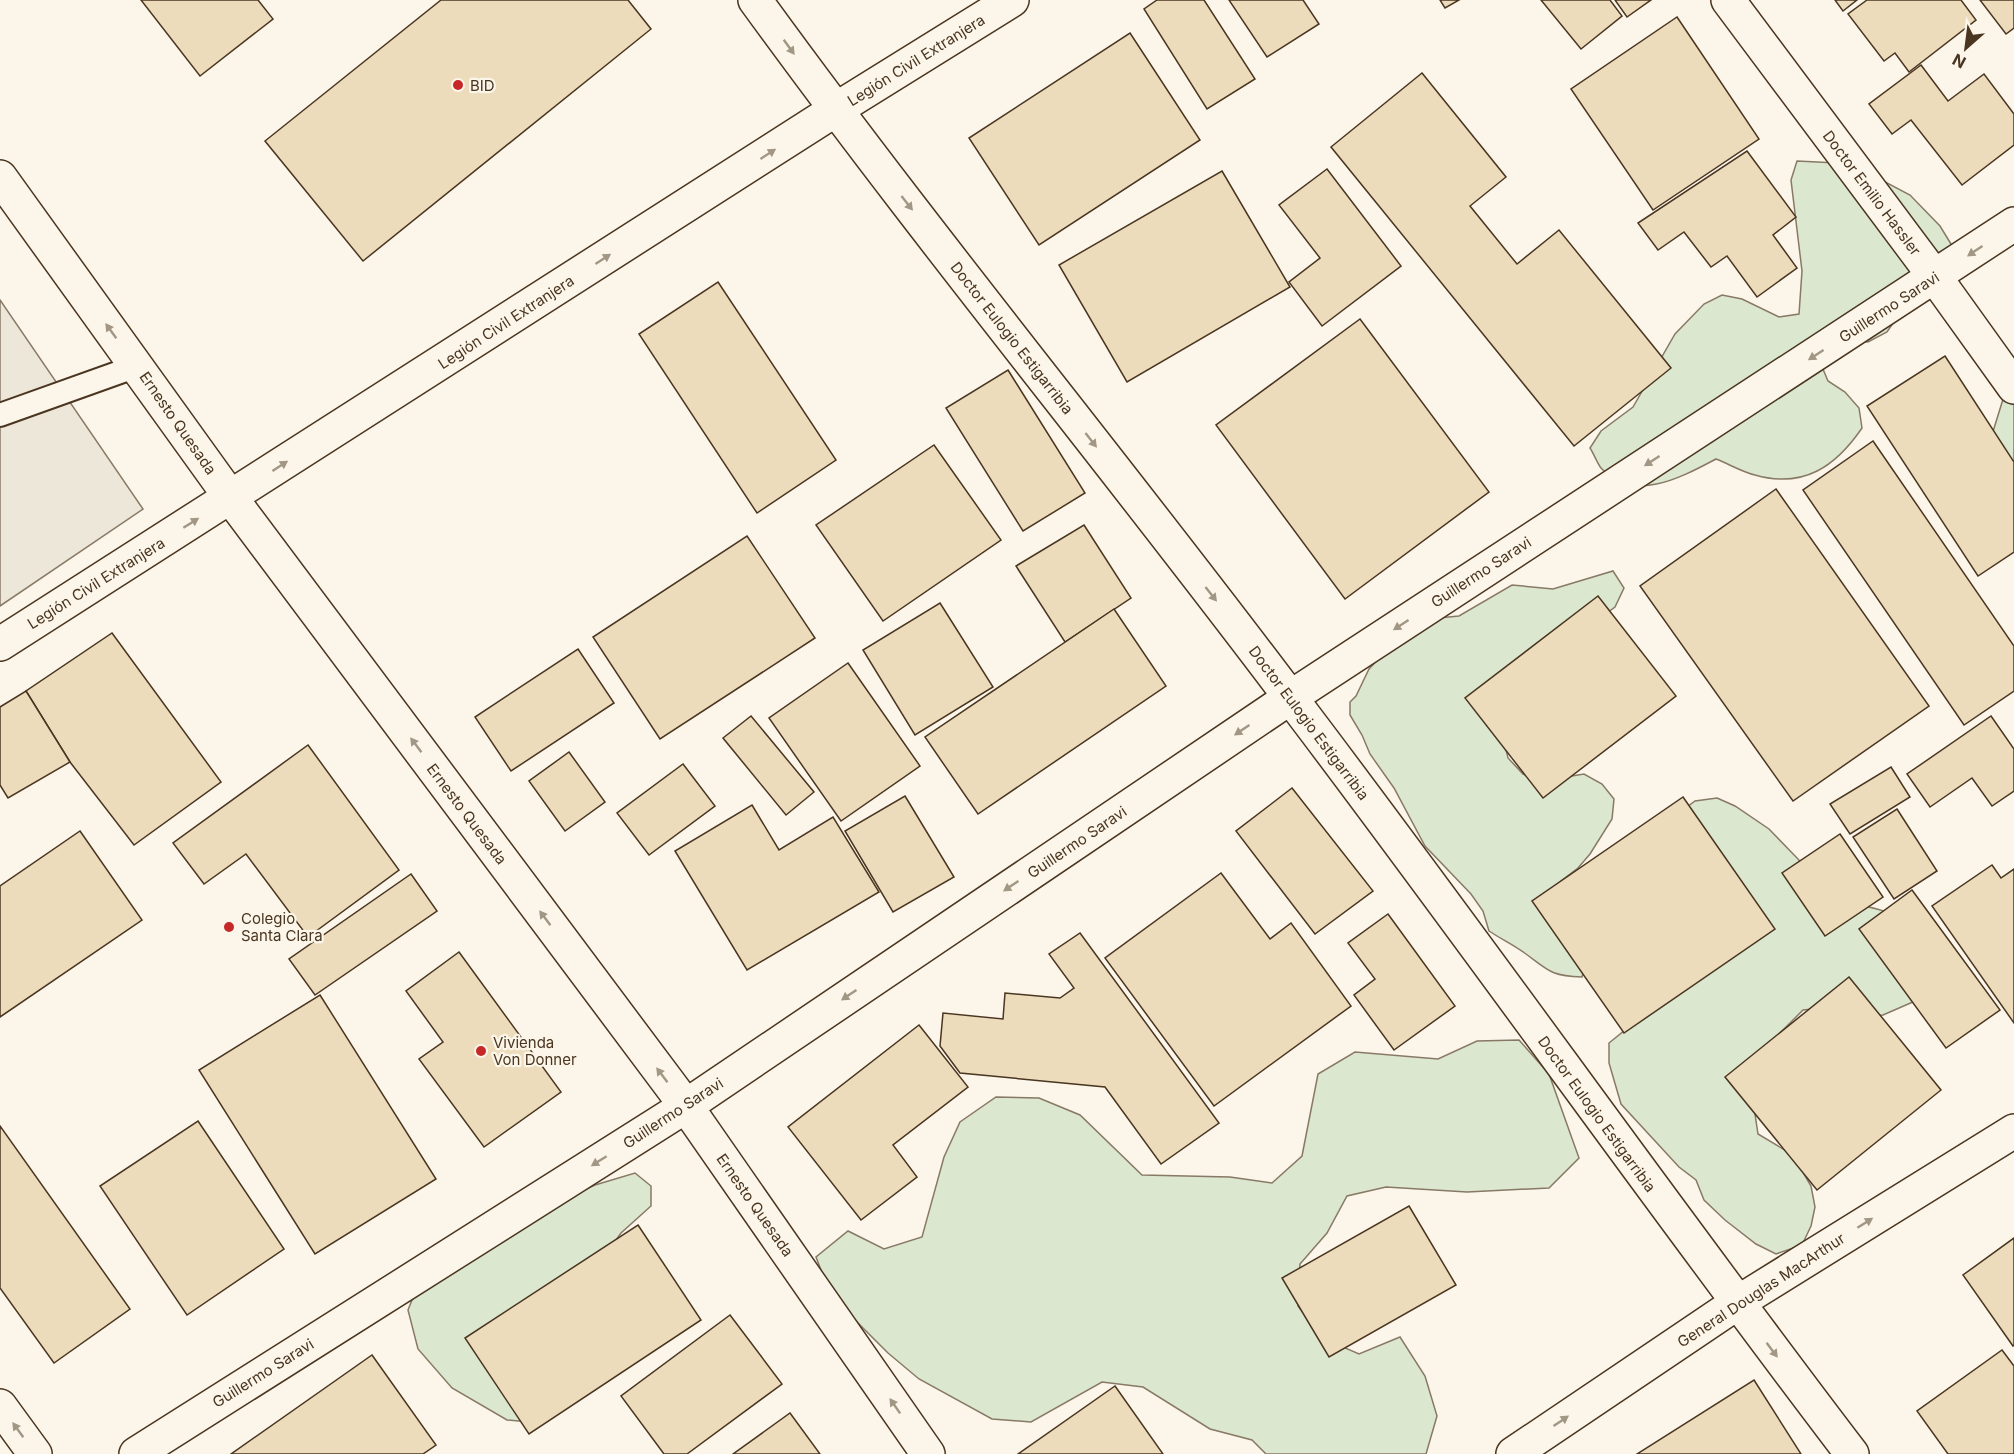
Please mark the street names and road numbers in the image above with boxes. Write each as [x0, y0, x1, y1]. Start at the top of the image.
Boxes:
street label: Legión Civil Extranjera [844, 10, 988, 110]
street label: Doctor Emilio Hassler [1819, 127, 1925, 260]
street label: Doctor Eulogio Estigarribia [947, 258, 1077, 418]
street label: Guillermo Saravi [1835, 267, 1943, 347]
street label: Legión Civil Extranjera [434, 271, 578, 373]
street label: Ernesto Quesada [135, 368, 221, 478]
street label: Guillermo Saravi [1427, 532, 1535, 612]
street label: Legión Civil Extranjera [24, 533, 168, 633]
street label: Doctor Eulogio Estigarribia [1245, 642, 1373, 804]
street label: Ernesto Quesada [423, 760, 511, 868]
street label: Guillermo Saravi [1024, 802, 1130, 882]
street label: Doctor Eulogio Estigarribia [1534, 1032, 1660, 1196]
street label: Guillermo Saravi [619, 1073, 727, 1153]
street label: Ernesto Quesada [712, 1150, 798, 1260]
street label: General Douglas MacArthur [1674, 1228, 1849, 1351]
street label: Guillermo Saravi [209, 1334, 317, 1412]

